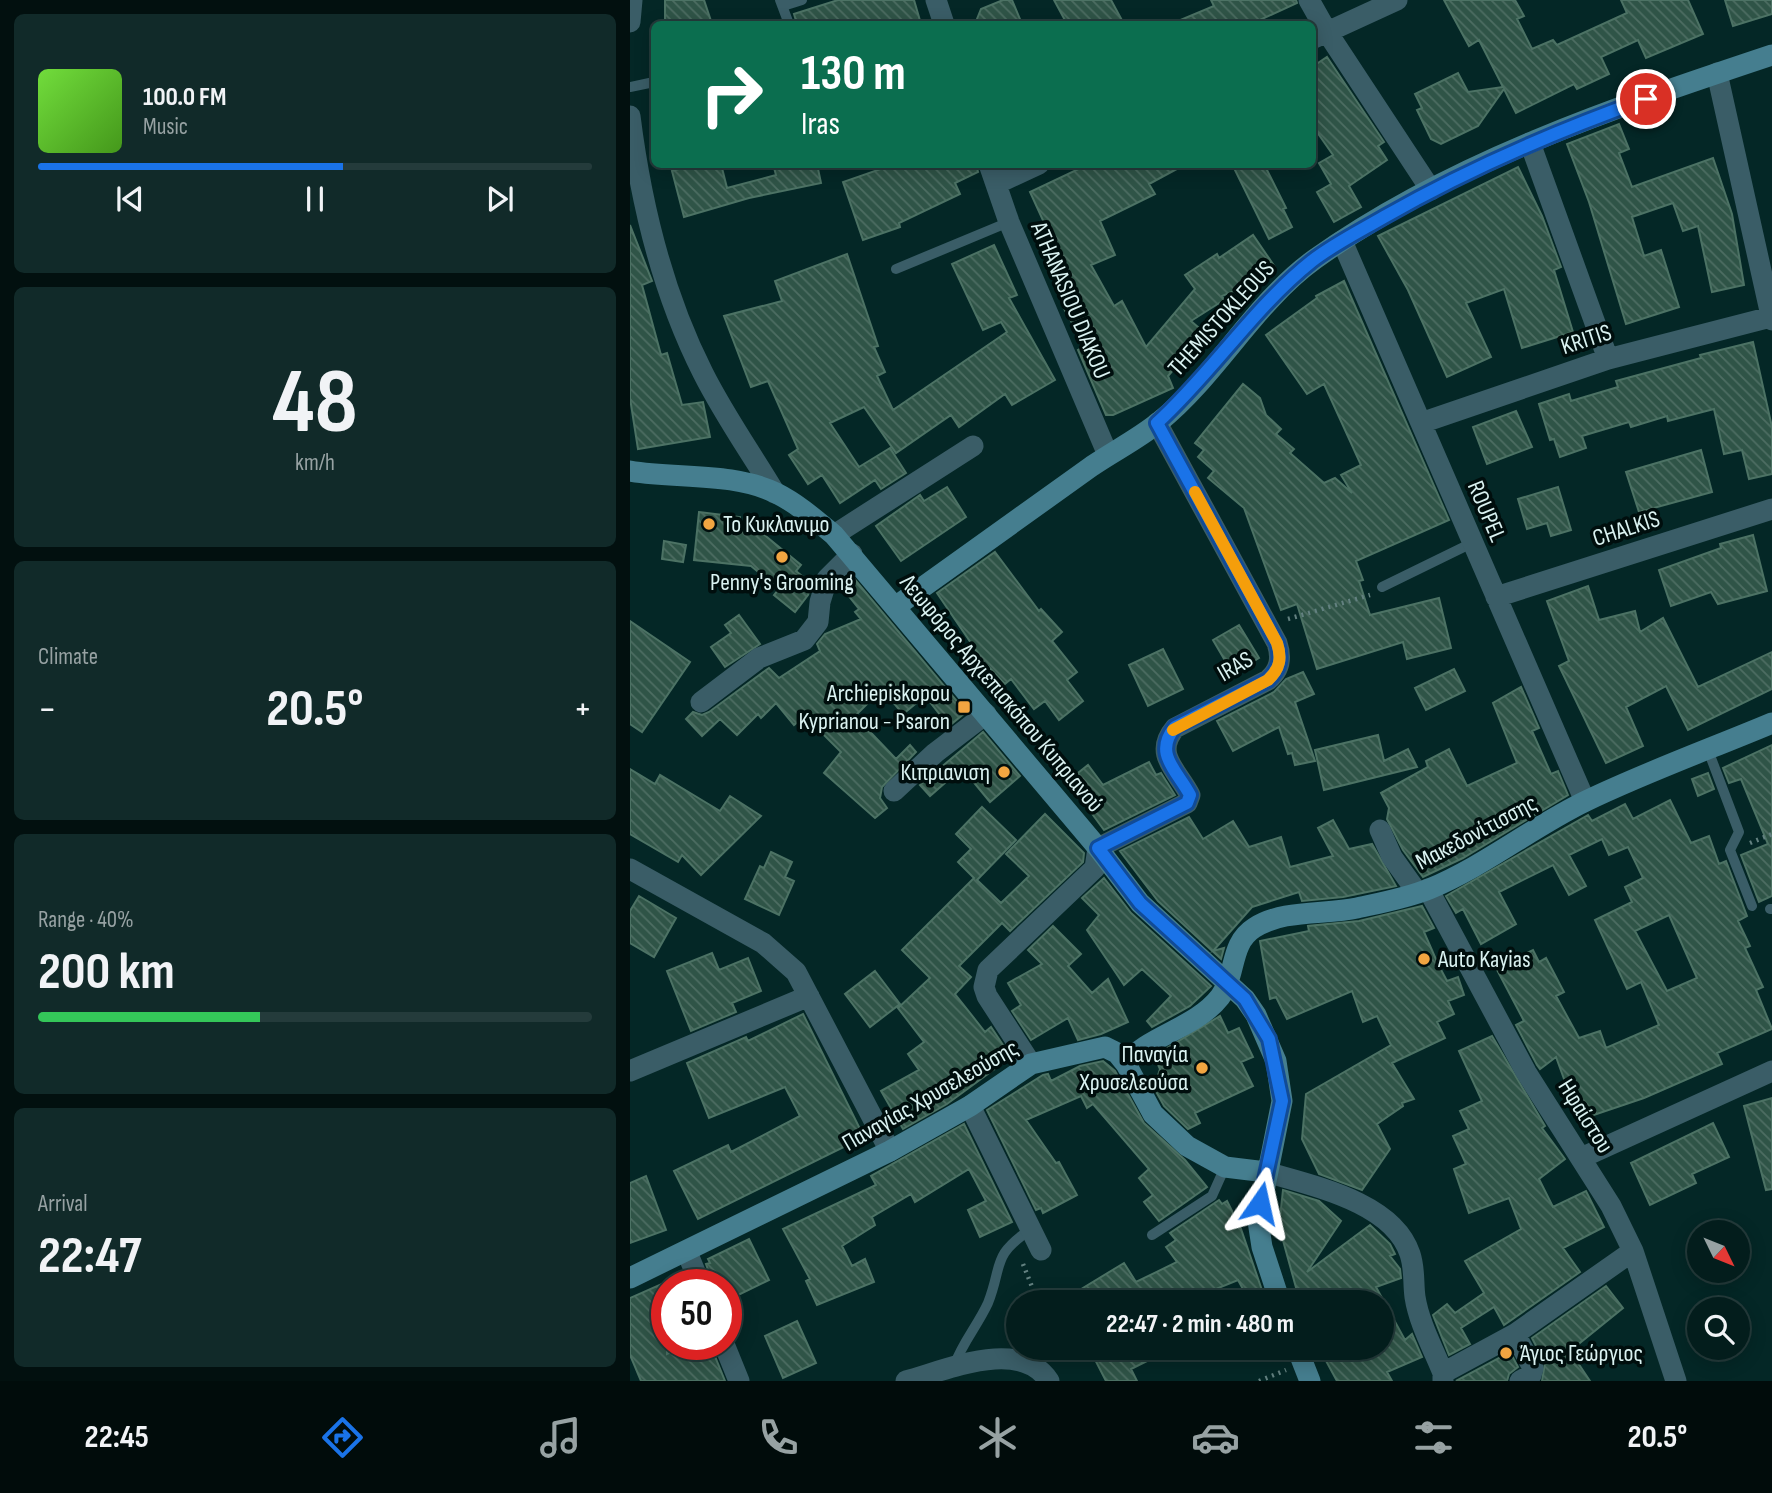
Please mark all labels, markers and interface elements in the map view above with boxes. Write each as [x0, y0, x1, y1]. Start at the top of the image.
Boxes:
text: 130 m [801, 45, 906, 104]
icon: right [686, 49, 777, 140]
pin [1616, 69, 1676, 129]
icon: arrive [1627, 80, 1665, 118]
text: 100.0 FM [143, 82, 226, 113]
text: Iras [801, 105, 840, 144]
text: Music [143, 113, 188, 141]
icon: previous [111, 180, 149, 218]
icon: pause [296, 180, 334, 218]
icon: next [481, 180, 519, 218]
street label: ATHANASIOU DIAKOU [1024, 216, 1117, 383]
street label: THEMISTOKLEOUS [1162, 255, 1281, 382]
street label: KRITIS [1557, 318, 1615, 361]
text: 48 [272, 349, 358, 458]
text: km/h [295, 449, 335, 477]
street label: ROUPEL [1461, 476, 1512, 546]
street label: CHALKIS [1589, 504, 1663, 553]
place label: Το Κυκλανιμο [723, 510, 829, 539]
marker: Το Κυκλανιμο [701, 516, 717, 532]
marker: Penny's Grooming [774, 549, 790, 565]
place label: Penny's Grooming [710, 568, 854, 597]
street label: Λεωφόρος Αρχιεπισκόπου Κυπριανού [893, 568, 1110, 818]
text: Climate [38, 643, 98, 671]
street label: IRAS [1212, 645, 1258, 688]
text: 20.5° [266, 678, 364, 741]
place label: Archiepiskopou Kyprianou - Psaron [799, 679, 950, 736]
text: − [38, 687, 57, 732]
text: + [573, 687, 592, 732]
marker: Archiepiskopou Kyprianou - Psaron [956, 699, 972, 715]
place label: Κιπριανιση [901, 758, 990, 787]
marker: Κιπριανιση [996, 764, 1012, 780]
street label: Μακεδονίτισσης [1411, 788, 1542, 876]
text: Range · 40% [38, 906, 134, 934]
text: 200 km [38, 941, 175, 1004]
place label: Auto Kayias [1437, 945, 1531, 974]
marker: Auto Kayias [1416, 951, 1432, 967]
street label: Παναγίας Χρυσελεούσης [837, 1033, 1024, 1158]
place label: Παναγία Χρυσελεούσα [1079, 1040, 1188, 1097]
marker: Παναγία Χρυσελεούσα [1194, 1060, 1210, 1076]
street label: Ηφαίστου [1552, 1074, 1620, 1159]
position arrow [1223, 1166, 1297, 1240]
text: Arrival [38, 1190, 87, 1218]
north arrow [1687, 1220, 1750, 1283]
map controls [1687, 1220, 1750, 1360]
text: 22:47 [38, 1225, 141, 1288]
speed limit sign: 50 [651, 1269, 742, 1360]
button: search [1687, 1297, 1750, 1360]
text: 22:47 · 2 min · 480 m [1106, 1309, 1294, 1340]
place label: Άγιος Γεώργιος [1520, 1339, 1643, 1368]
marker: Άγιος Γεώργιος [1498, 1345, 1514, 1361]
icon: directions [318, 1413, 367, 1462]
icon: music [536, 1413, 585, 1462]
icon: phone [754, 1413, 803, 1462]
icon: climate [973, 1413, 1022, 1462]
icon: car [1191, 1413, 1240, 1462]
icon: filters [1409, 1413, 1458, 1462]
text: 22:45 [85, 1418, 149, 1457]
text: 20.5° [1627, 1418, 1687, 1457]

